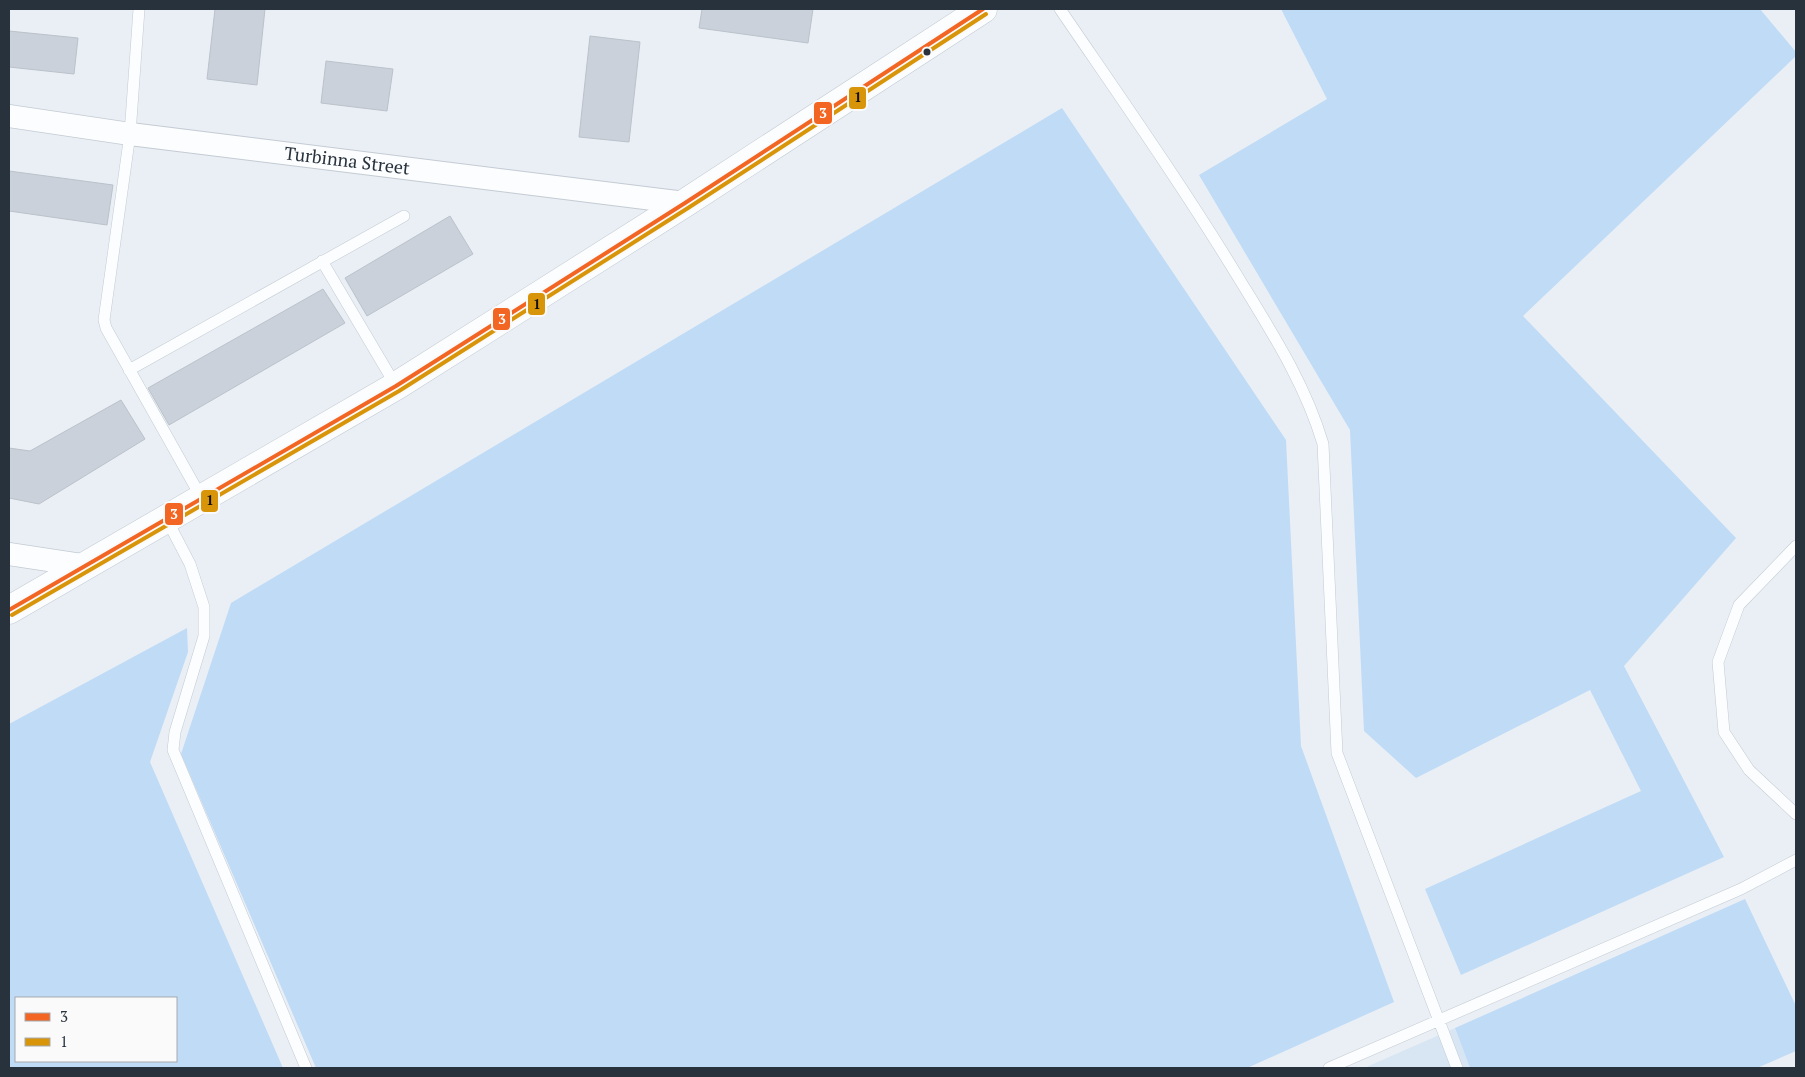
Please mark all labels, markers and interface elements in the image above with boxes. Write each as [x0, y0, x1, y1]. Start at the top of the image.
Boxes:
unlabelled marker [922, 47, 932, 57]
line badge: 1 [848, 86, 867, 110]
text: 1 [854, 87, 862, 106]
line badge: 3 [813, 101, 833, 125]
text: 3 [819, 103, 827, 122]
street label: Turbinna Street [283, 140, 411, 180]
line badge: 1 [527, 292, 546, 316]
text: 1 [533, 294, 541, 313]
line badge: 3 [492, 307, 511, 331]
text: 3 [498, 309, 506, 328]
line badge: 1 [200, 489, 219, 513]
text: 1 [206, 490, 214, 509]
line badge: 3 [164, 502, 184, 526]
text: 3 [170, 504, 178, 523]
legend [15, 997, 178, 1062]
text: 3 [60, 1006, 68, 1026]
text: 1 [60, 1031, 68, 1051]

